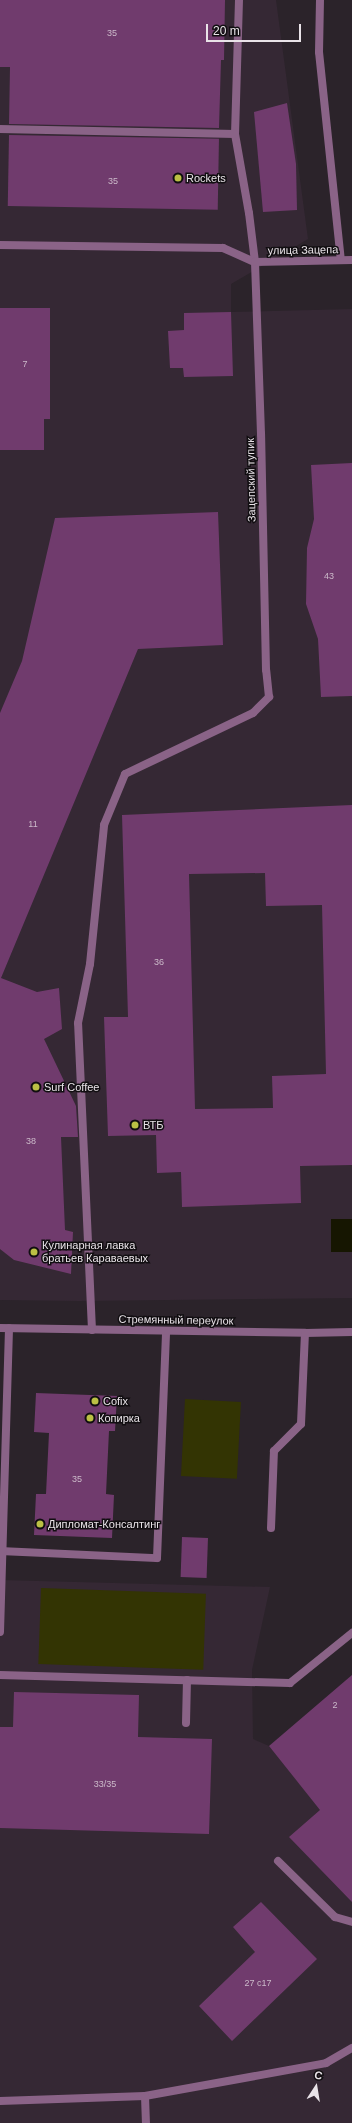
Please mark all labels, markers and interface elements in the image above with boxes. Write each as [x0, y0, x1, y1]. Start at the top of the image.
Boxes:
scale bar [208, 16, 303, 42]
text: 20 m [213, 24, 240, 38]
house number: 35 [107, 28, 117, 38]
place label: Rockets [186, 171, 226, 185]
marker: Rockets [173, 173, 183, 183]
house number: 35 [108, 176, 118, 186]
street label: улица Зацепа [268, 243, 338, 257]
house number: 7 [22, 359, 28, 369]
street label: Зацепский тупик [244, 438, 258, 522]
house number: 43 [324, 571, 334, 581]
house number: 11 [28, 819, 38, 829]
house number: 36 [154, 957, 164, 967]
place label: Surf Coffee [44, 1080, 99, 1094]
marker: Surf Coffee [31, 1082, 41, 1092]
place label: ВТБ [143, 1118, 164, 1132]
marker: ВТБ [130, 1120, 140, 1130]
house number: 38 [26, 1136, 36, 1146]
place label: Кулинарная лавка братьев Караваевых [42, 1239, 148, 1265]
marker: Кулинарная лавка братьев Караваевых [29, 1247, 39, 1257]
street label: Стремянный переулок [118, 1312, 234, 1328]
place label: Cofix [103, 1394, 128, 1408]
marker: Cofix [90, 1396, 100, 1406]
place label: Копирка [98, 1411, 140, 1425]
marker: Копирка [85, 1413, 95, 1423]
house number: 35 [72, 1474, 82, 1484]
place label: Дипломат-Консалтинг [48, 1517, 160, 1531]
marker: Дипломат-Консалтинг [35, 1519, 45, 1529]
house number: 2 [332, 1700, 338, 1710]
house number: 33/35 [94, 1779, 116, 1789]
house number: 27 с17 [244, 1978, 272, 1988]
north arrow [296, 2067, 336, 2107]
text: С [313, 2069, 324, 2082]

